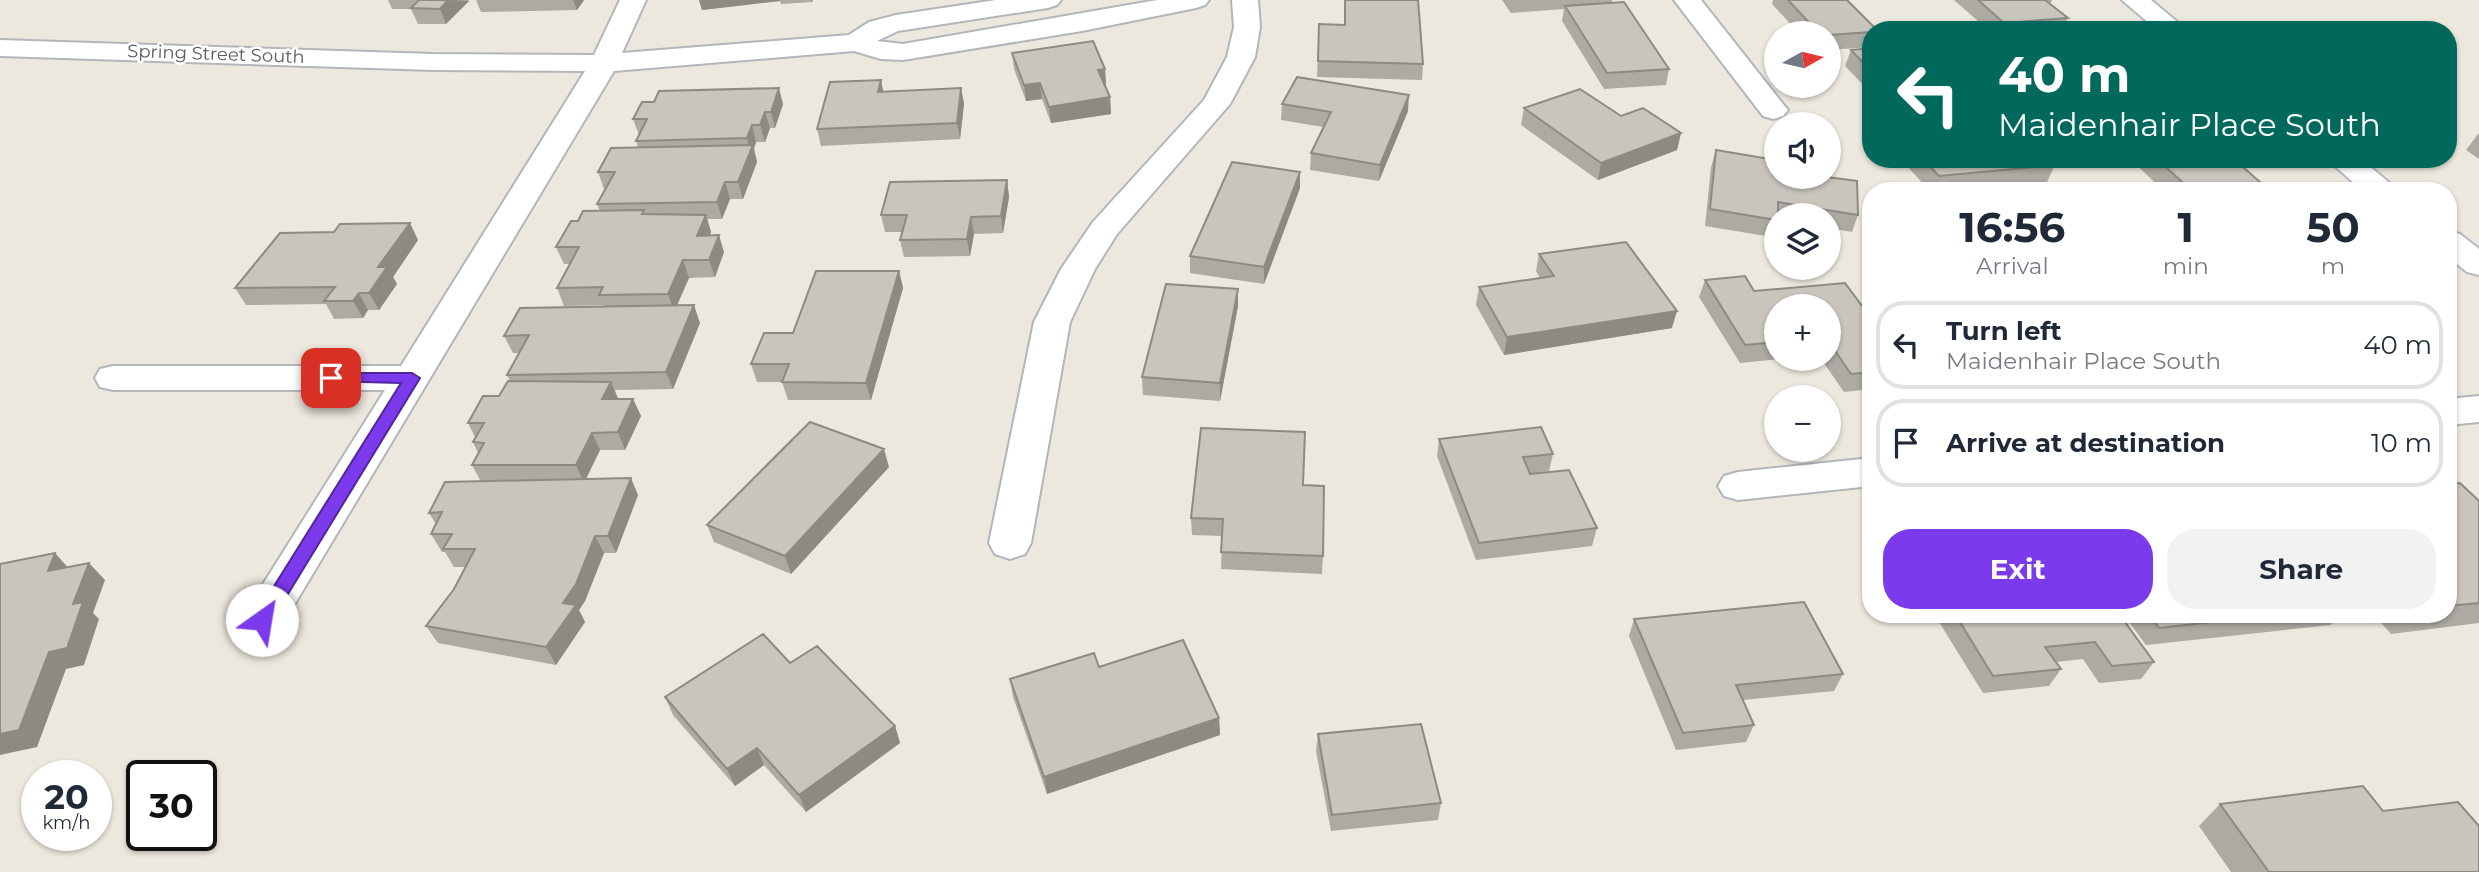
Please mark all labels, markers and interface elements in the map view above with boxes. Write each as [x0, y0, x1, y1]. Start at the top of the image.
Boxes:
north arrow [1764, 21, 1841, 98]
map controls [1764, 21, 1841, 462]
street label: Spring Street South [127, 40, 305, 68]
text: 40 m [1998, 45, 2130, 104]
icon: left [1883, 49, 1974, 140]
text: Maidenhair Place South [1998, 105, 2381, 144]
button: sound [1764, 112, 1841, 189]
text: 16:56 [1959, 201, 2065, 253]
text: 1 [2177, 201, 2194, 253]
text: 50 [2306, 201, 2360, 253]
button: layers [1764, 203, 1841, 280]
text: Arrival [1976, 252, 2049, 280]
text: min [2163, 252, 2209, 280]
text: m [2321, 252, 2345, 280]
button: + [1764, 294, 1841, 371]
text: Turn left [1946, 315, 2062, 347]
icon: left [1887, 326, 1925, 364]
text: 40 m [2363, 329, 2432, 361]
text: Maidenhair Place South [1946, 347, 2221, 375]
pin [301, 348, 361, 408]
icon: arrive [312, 359, 350, 397]
button: − [1764, 385, 1841, 462]
icon: arrive [1887, 424, 1925, 462]
text: Arrive at destination [1946, 427, 2225, 459]
text: 10 m [2371, 427, 2432, 459]
button: Exit [1883, 529, 2153, 609]
button: Share [2167, 529, 2436, 609]
position arrow [225, 583, 299, 657]
speed limit sign: 30 [126, 760, 217, 851]
text: 20 [44, 775, 89, 818]
text: km/h [42, 812, 91, 834]

